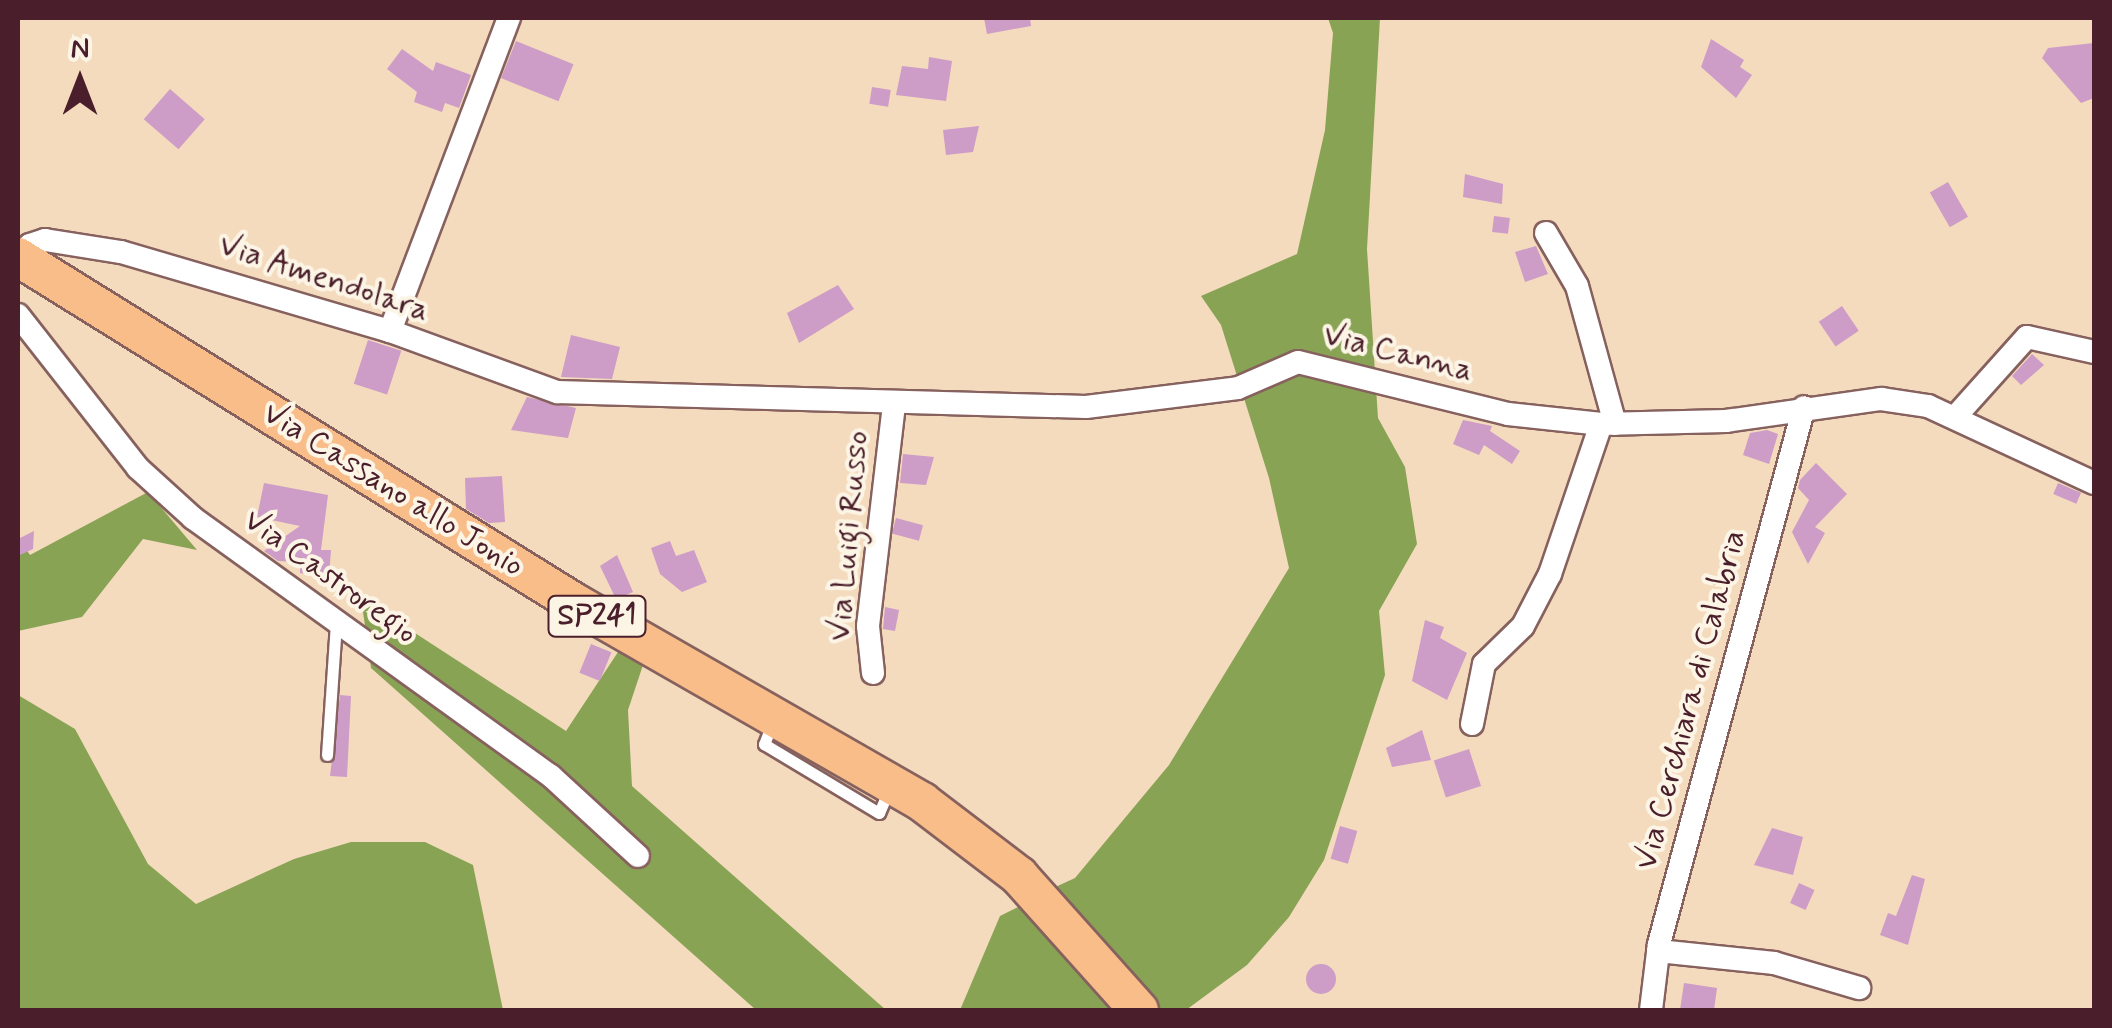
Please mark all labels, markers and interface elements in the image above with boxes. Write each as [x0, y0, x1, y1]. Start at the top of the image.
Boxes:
north arrow [30, 30, 130, 130]
text: N [71, 31, 89, 68]
street label: Via Amendolara [217, 227, 431, 329]
street label: Via Canna [1321, 316, 1475, 390]
street label: Via Cassano allo Jonio [258, 396, 528, 584]
street label: Via Luigi Russo [821, 435, 877, 637]
street label: Via Castroregio [237, 502, 423, 652]
street label: Via Cerchiara di Calabria [1628, 528, 1754, 872]
road number: SP241 [547, 591, 647, 641]

